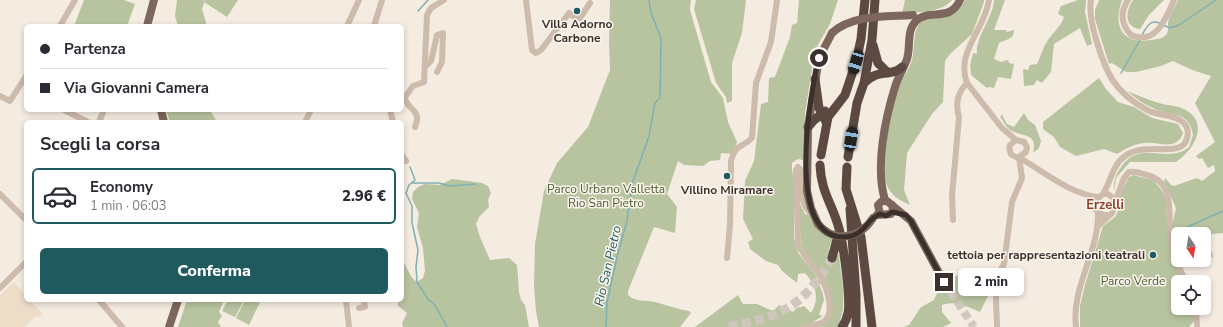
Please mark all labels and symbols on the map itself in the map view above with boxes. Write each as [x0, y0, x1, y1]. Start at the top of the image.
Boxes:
marker: Villa Adorno Carbone [572, 6, 582, 16]
place label: Villa Adorno Carbone [541, 16, 612, 46]
route start [810, 49, 828, 67]
car [847, 49, 865, 75]
car [843, 126, 859, 152]
marker: Villino Miramare [722, 171, 732, 181]
park label: Parco Urbano Valletta Rio San Pietro [547, 181, 665, 211]
place label: Villino Miramare [680, 182, 774, 198]
district label: Erzelli [1086, 196, 1124, 214]
water label: Rio San Pietro [590, 224, 626, 308]
north arrow [1171, 227, 1211, 267]
place label: tettoia per rappresentazioni teatrali [947, 247, 1145, 263]
marker: tettoia per rappresentazioni teatrali [1148, 250, 1158, 260]
callout: 2 min [958, 268, 1024, 296]
route end [935, 273, 953, 291]
park label: Parco Verde [1101, 273, 1165, 289]

